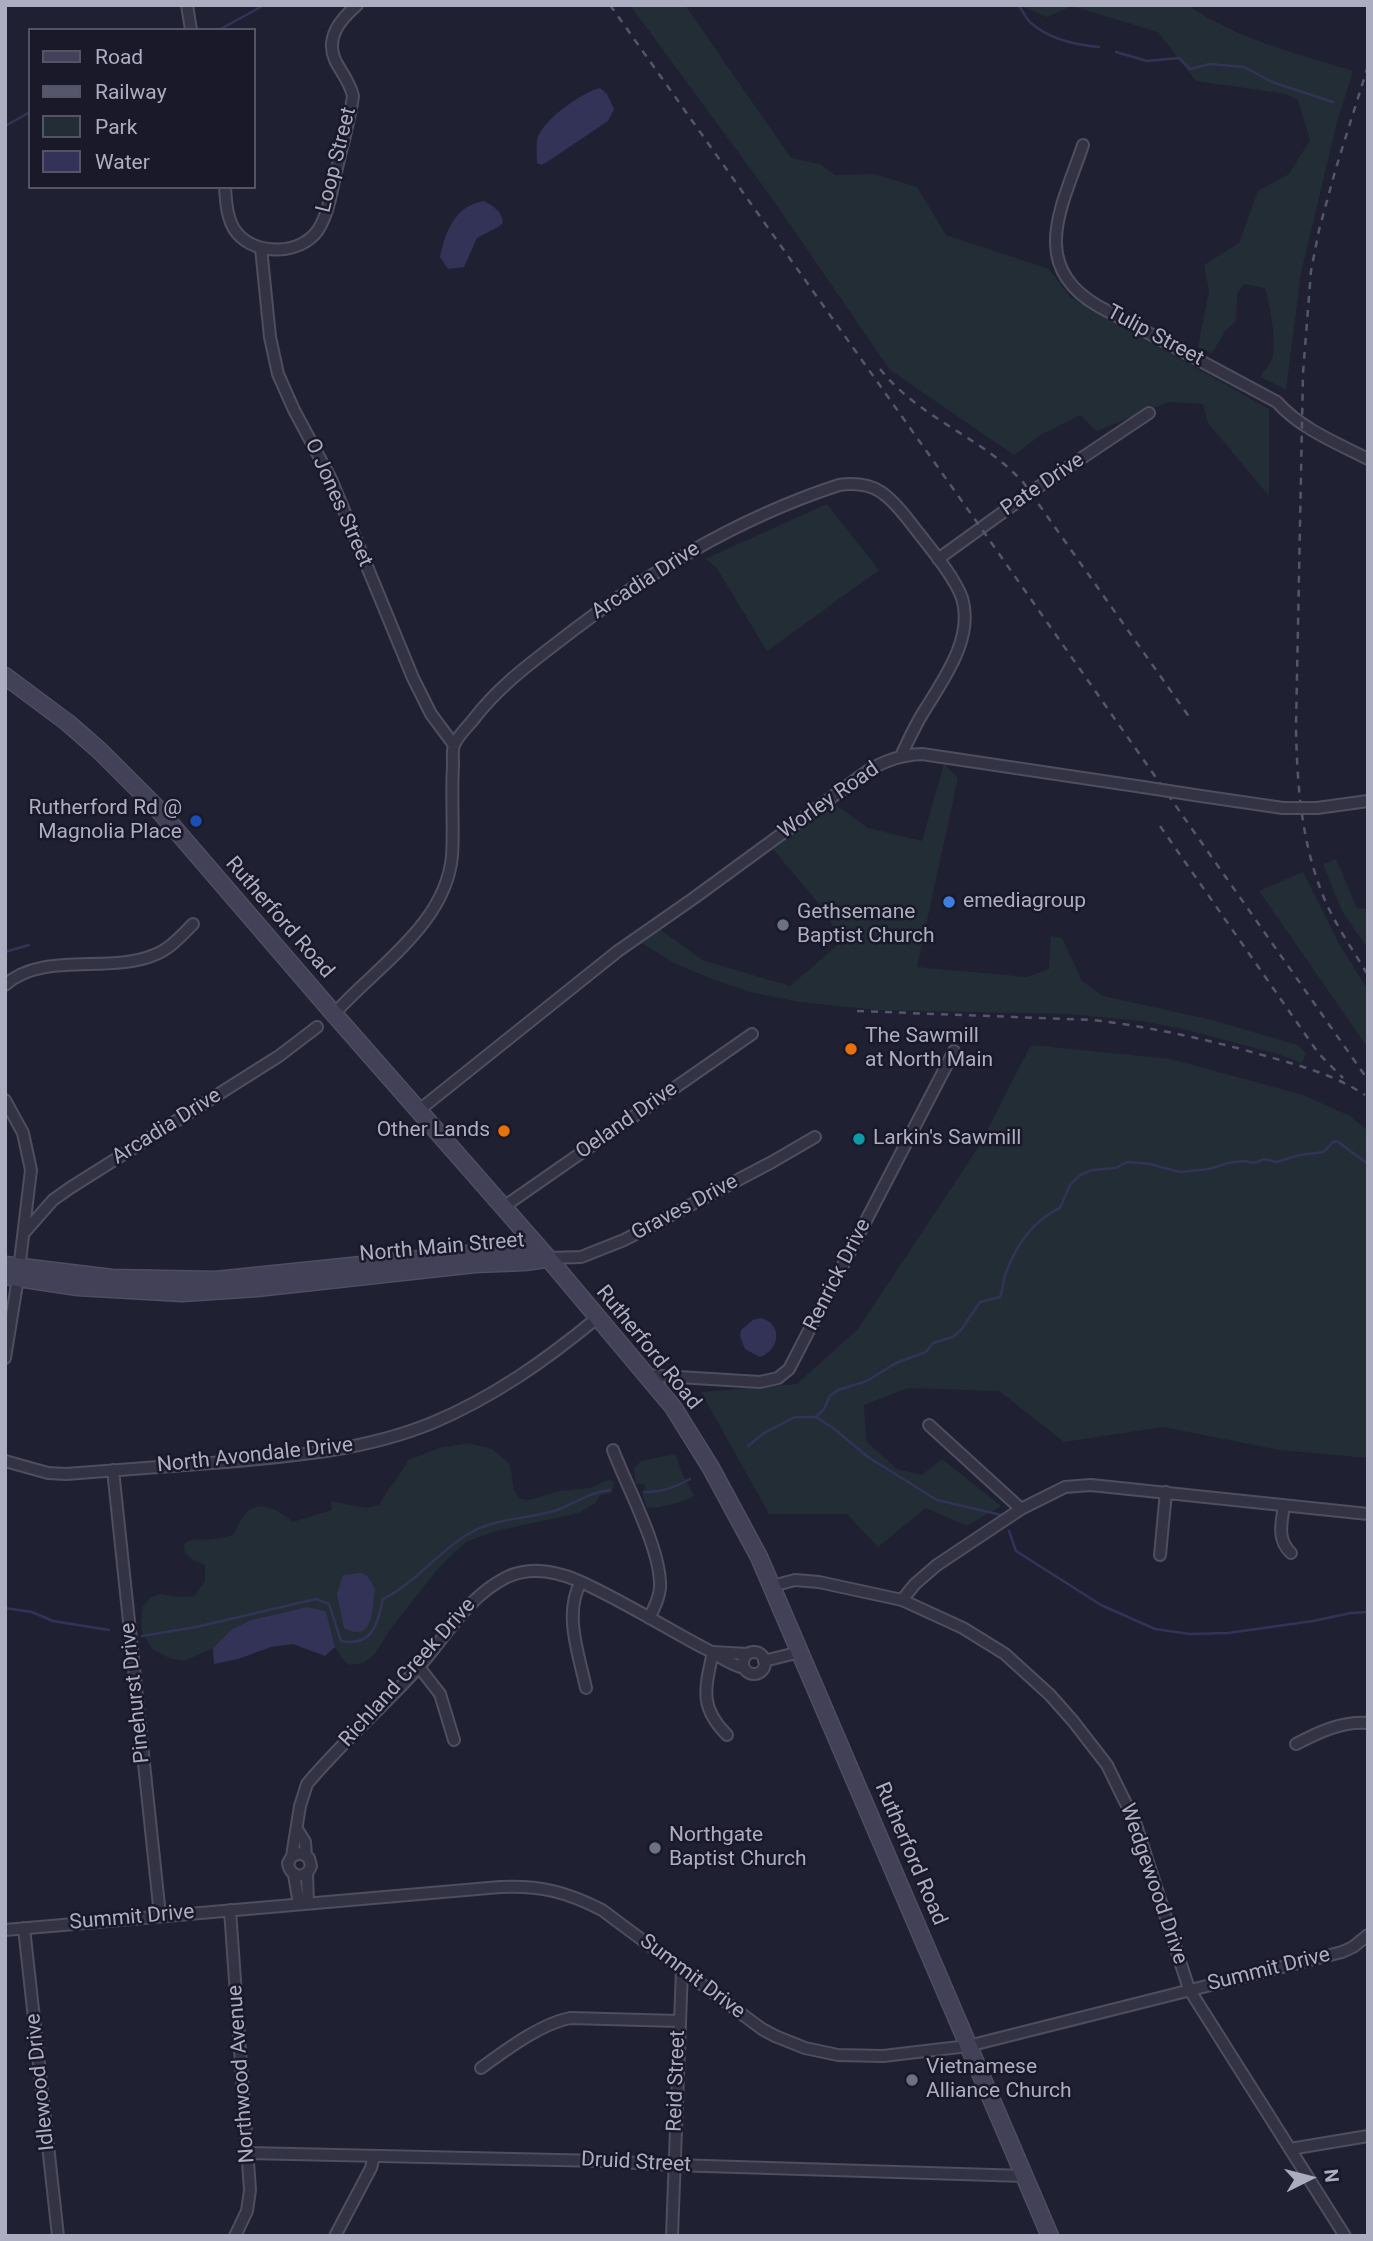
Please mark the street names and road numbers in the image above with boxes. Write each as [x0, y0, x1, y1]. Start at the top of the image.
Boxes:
street label: Loop Street [312, 105, 362, 215]
street label: Tulip Street [1102, 300, 1208, 372]
street label: O Jones Street [299, 435, 377, 571]
street label: Pate Drive [997, 448, 1089, 522]
street label: Arcadia Drive [587, 537, 705, 625]
street label: Worley Road [774, 757, 884, 845]
street label: Rutherford Road [219, 852, 339, 984]
street label: Oeland Drive [571, 1077, 683, 1165]
street label: Arcadia Drive [108, 1084, 226, 1170]
street label: Graves Drive [628, 1169, 742, 1247]
street label: Renrick Drive [799, 1215, 877, 1335]
street label: North Main Street [359, 1228, 525, 1268]
street label: Rutherford Road [590, 1281, 706, 1415]
street label: North Avondale Drive [156, 1433, 354, 1479]
street label: Richland Creek Drive [335, 1593, 481, 1753]
street label: Pinehurst Drive [116, 1621, 156, 1765]
street label: Rutherford Road [869, 1779, 951, 1929]
street label: Wedgewood Drive [1114, 1800, 1192, 1968]
street label: Summit Drive [69, 1900, 195, 1936]
street label: Summit Drive [634, 1929, 750, 2025]
street label: Summit Drive [1205, 1943, 1333, 1997]
street label: Northwood Avenue [223, 1984, 261, 2164]
street label: Idlewood Drive [21, 2012, 61, 2152]
street label: Reid Street [663, 2030, 691, 2132]
street label: Druid Street [580, 2148, 692, 2178]

